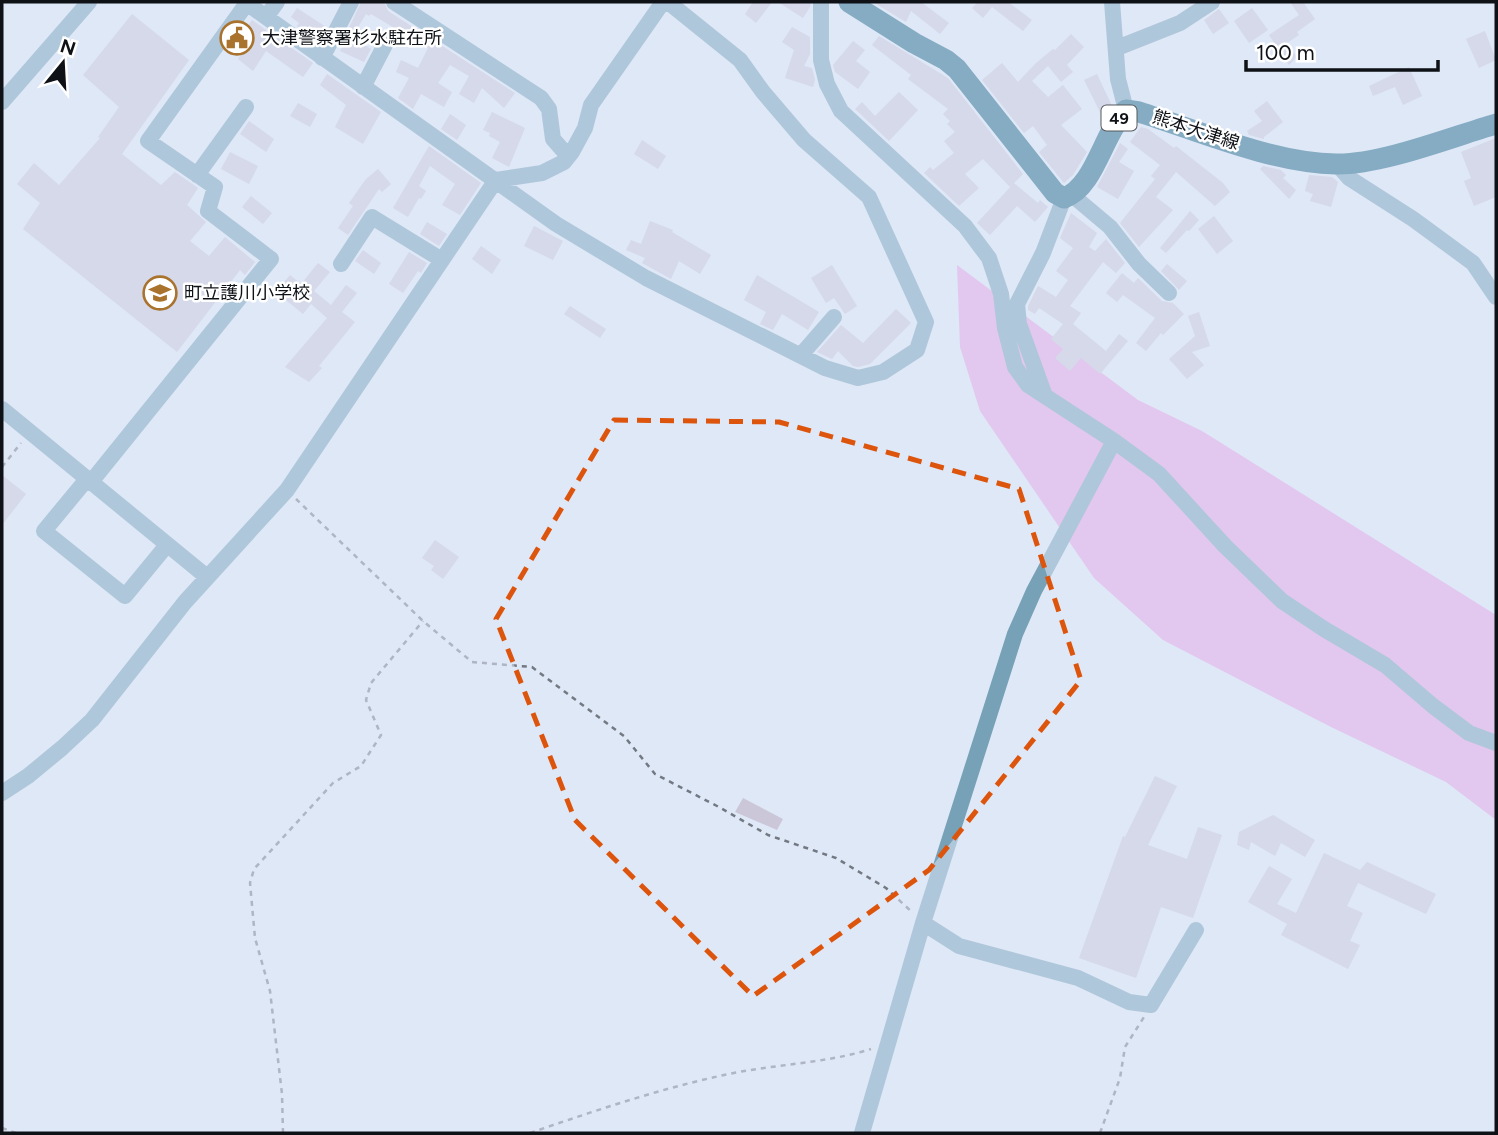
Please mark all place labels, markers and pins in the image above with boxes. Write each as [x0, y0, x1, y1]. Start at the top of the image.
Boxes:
public building icon: 大津警察署杉水駐在所 [218, 19, 256, 57]
place label: 大津警察署杉水駐在所 [262, 27, 442, 49]
school or university icon: 町立護川小学校 [141, 274, 179, 312]
place label: 町立護川小学校 [184, 282, 310, 304]

